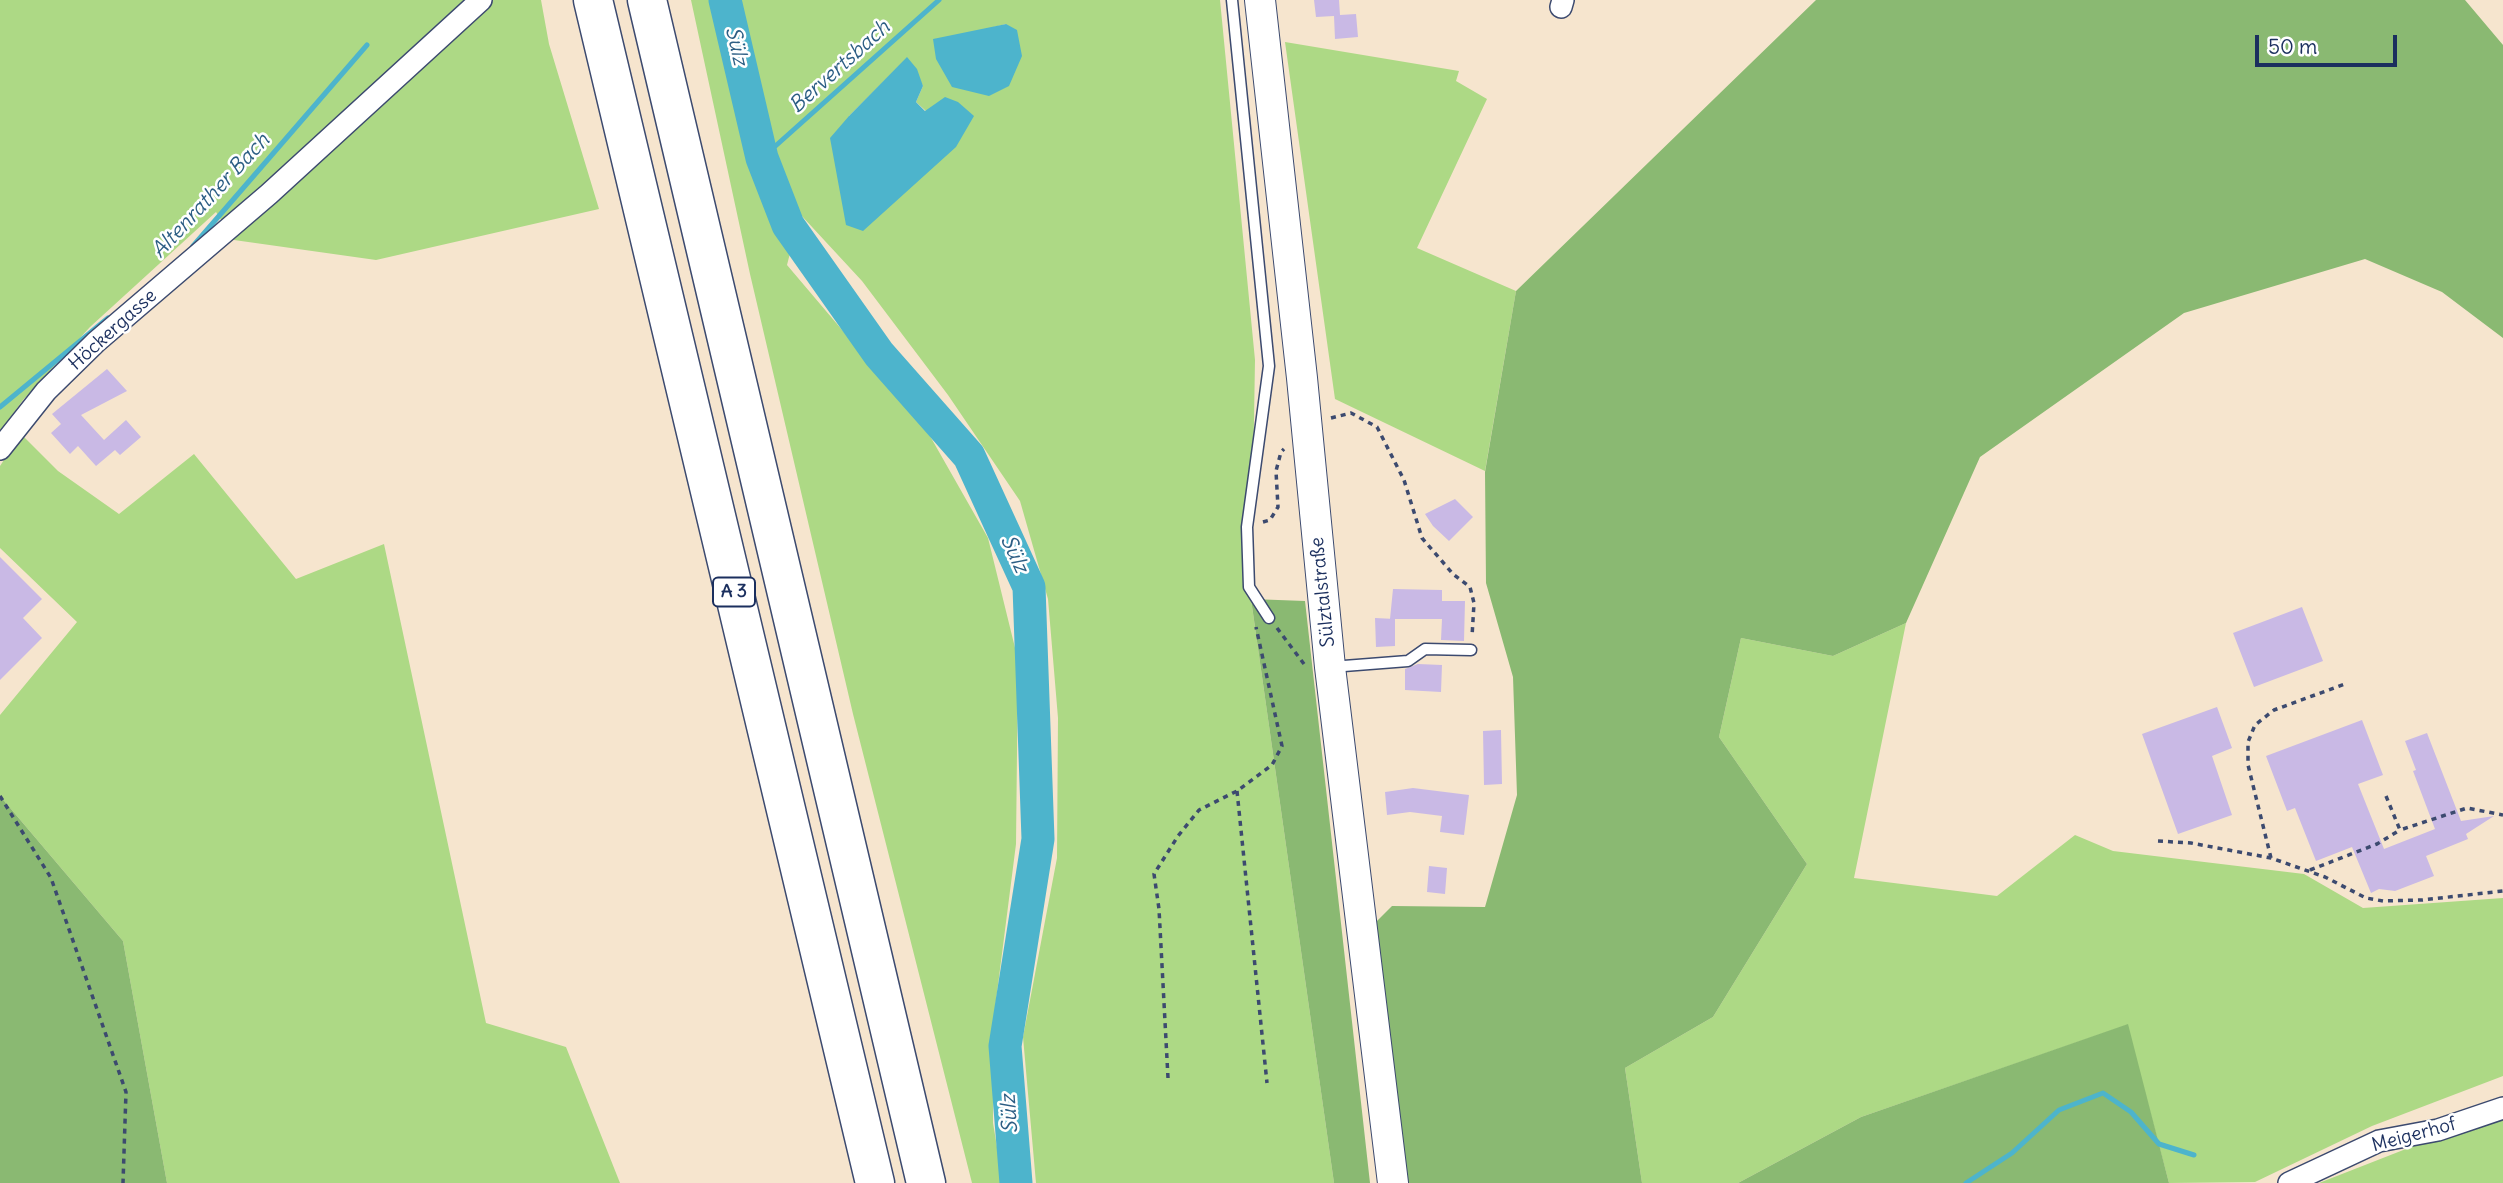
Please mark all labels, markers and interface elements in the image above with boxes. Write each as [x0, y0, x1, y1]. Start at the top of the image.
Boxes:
water label: Bervertsbach [785, 15, 895, 119]
scale bar [2258, 21, 2400, 65]
water label: Sülz [719, 24, 753, 68]
text: 50 m [2268, 33, 2317, 60]
water label: Altenrather Bach [147, 128, 275, 264]
street label: Höckergasse [64, 285, 162, 375]
water label: Sülz [994, 531, 1034, 577]
street label: Sülztalstraße [1306, 536, 1340, 648]
road number: A 3 [713, 578, 755, 606]
water label: Sülz [996, 1094, 1024, 1134]
street label: Meigerhof [2369, 1113, 2459, 1157]

